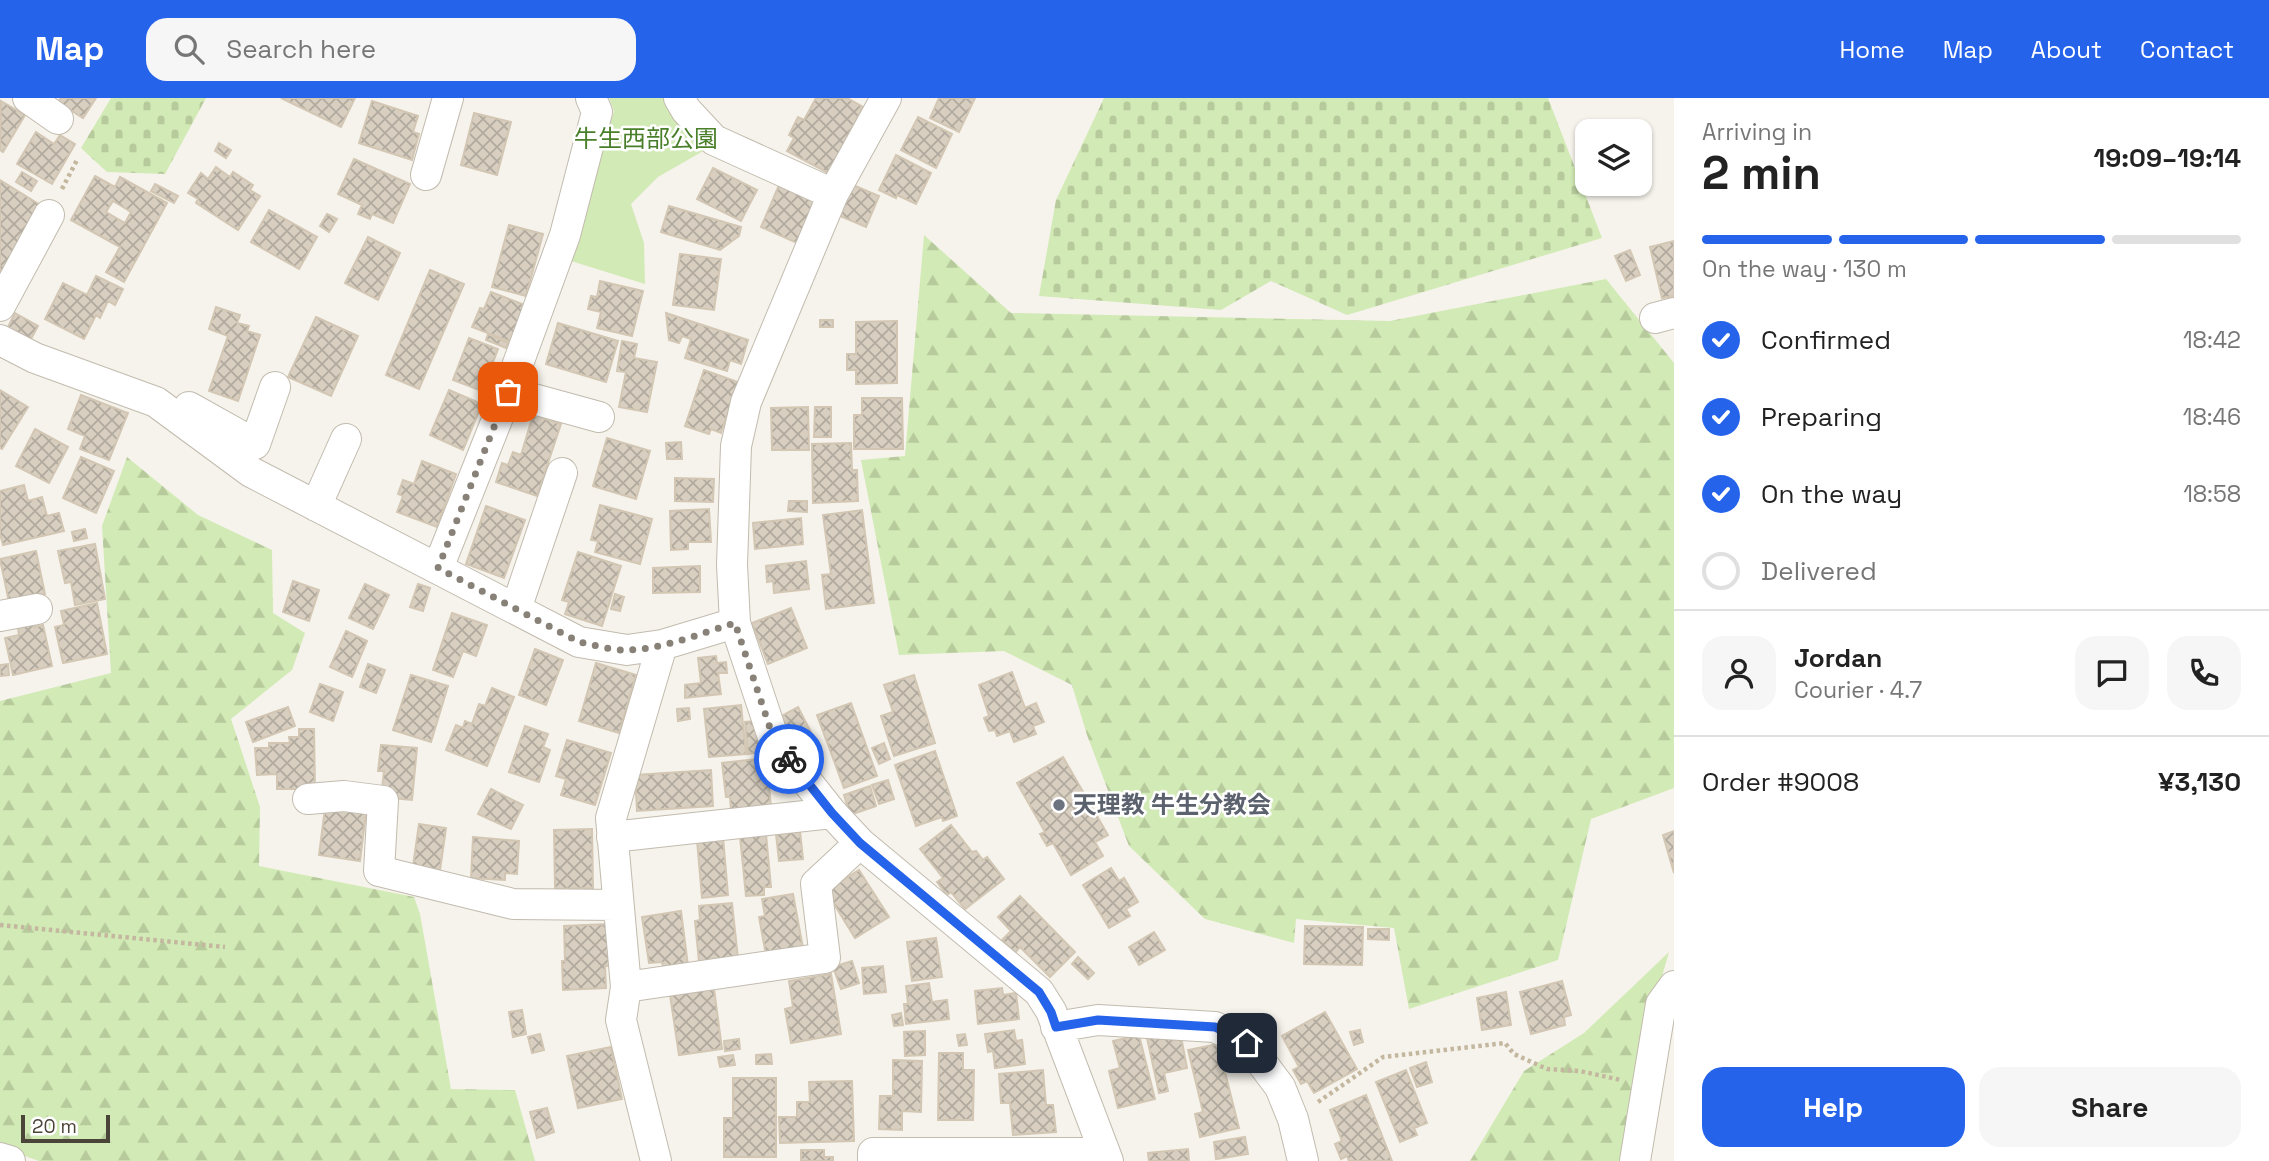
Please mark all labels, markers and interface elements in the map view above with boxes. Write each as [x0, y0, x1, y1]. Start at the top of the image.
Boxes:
search box [146, 18, 636, 81]
text: Map [35, 28, 104, 70]
icon: search [170, 30, 208, 68]
text: Search here [226, 32, 376, 66]
text: Home [1839, 34, 1905, 65]
text: Map [1943, 34, 1993, 65]
text: About [2031, 34, 2102, 65]
text: Contact [2140, 34, 2234, 65]
text: Arriving in [1702, 117, 1812, 147]
map controls [1575, 119, 1652, 196]
button: layers [1575, 119, 1652, 196]
park label: 牛生西部公園 [574, 123, 718, 154]
text: 19:09–19:14 [2093, 141, 2241, 175]
text: 2 min [1702, 144, 1821, 202]
text: On the way · 130 m [1702, 254, 1907, 284]
icon: check [1702, 321, 1740, 359]
text: Confirmed [1761, 323, 1891, 357]
text: 18:42 [2183, 325, 2241, 355]
pin [478, 362, 538, 422]
icon: bag [489, 373, 527, 411]
icon: check [1702, 398, 1740, 436]
text: Preparing [1761, 400, 1882, 434]
text: 18:46 [2183, 402, 2241, 432]
icon: check [1702, 475, 1740, 513]
text: On the way [1761, 477, 1902, 511]
text: 18:58 [2183, 479, 2241, 509]
text: Delivered [1761, 554, 1877, 588]
button: person [1702, 636, 1776, 710]
button: chat [2075, 636, 2149, 710]
button: phone [2167, 636, 2241, 710]
text: Jordan [1794, 641, 1882, 675]
text: Courier · 4.7 [1794, 675, 1922, 705]
courier [754, 724, 824, 794]
icon: bike [770, 740, 808, 778]
text: Order #9008 [1702, 765, 1859, 799]
text: ¥3,130 [2158, 765, 2241, 799]
place label: 天理教 牛生分教会 [1073, 789, 1271, 820]
marker: 天理教 牛生分教会 [1051, 797, 1067, 813]
pin [1217, 1013, 1277, 1073]
icon: home [1228, 1024, 1266, 1062]
button: Help [1702, 1067, 1965, 1147]
button: Share [1979, 1067, 2241, 1147]
scale bar [21, 1112, 110, 1144]
text: 20 m [32, 1114, 77, 1139]

